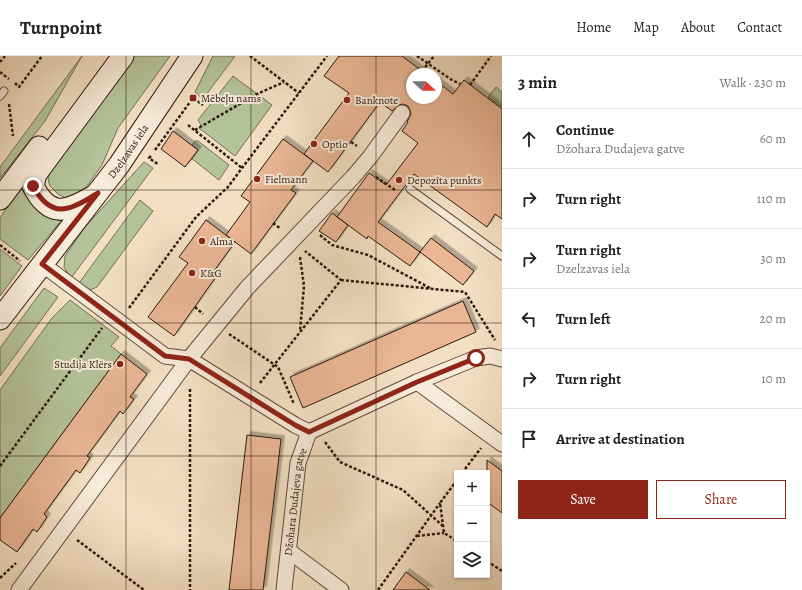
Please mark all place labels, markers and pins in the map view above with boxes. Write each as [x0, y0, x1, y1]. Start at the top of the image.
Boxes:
place label: Mēbeļu nams [201, 91, 261, 106]
marker: Mēbeļu nams [188, 93, 198, 103]
place label: Banknote [355, 93, 398, 108]
marker: Banknote [342, 95, 352, 105]
place label: Optio [322, 137, 348, 152]
marker: Optio [309, 139, 319, 149]
place label: Fielmann [265, 172, 307, 187]
place label: Depozīta punkts [407, 173, 481, 188]
marker: Fielmann [252, 174, 262, 184]
marker: Depozīta punkts [394, 175, 404, 185]
place label: Alma [209, 234, 234, 249]
marker: Alma [197, 236, 207, 246]
place label: K&G [200, 266, 222, 281]
marker: K&G [187, 268, 197, 278]
place label: Studija Klērs [54, 357, 112, 372]
marker: Studija Klērs [115, 359, 125, 369]

